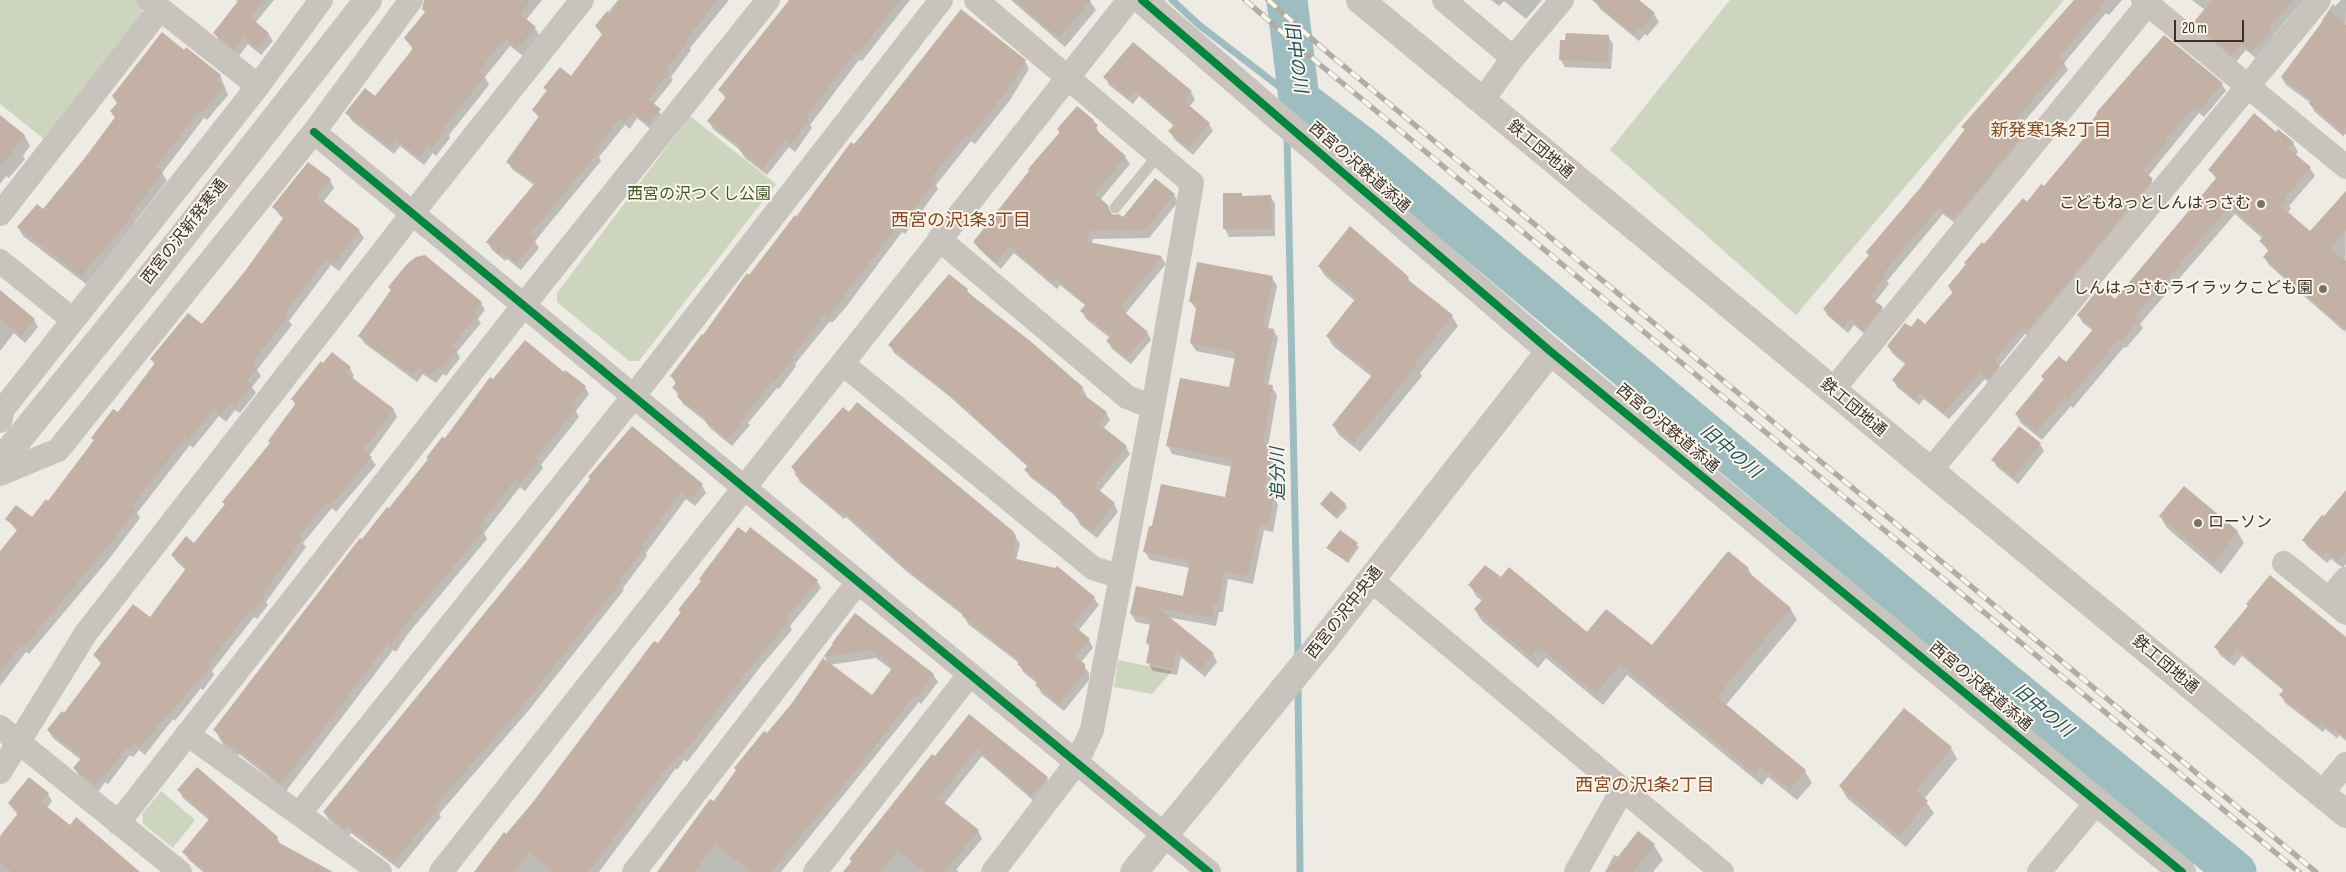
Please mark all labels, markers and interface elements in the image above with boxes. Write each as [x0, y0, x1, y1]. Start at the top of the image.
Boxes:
scale bar [2176, 10, 2246, 42]
text: 20 m [2182, 19, 2207, 38]
water label: 旧中の川 [1279, 20, 1311, 94]
street label: 鉄工団地通 [1503, 117, 1577, 183]
street label: 西宮の沢鉄道添通 [1304, 119, 1414, 217]
district label: 新発寒1条2丁目 [1990, 120, 2112, 142]
street label: 西宮の沢新発寒通 [138, 176, 232, 288]
park label: 西宮の沢つくし公園 [627, 185, 771, 205]
place label: こどもねっとしんはっさむ [2059, 194, 2251, 214]
marker: こどもねっとしんはっさむ [2255, 198, 2267, 210]
district label: 西宮の沢1条3丁目 [891, 210, 1031, 232]
place label: しんはっさむライラックこども園 [2073, 279, 2313, 299]
marker: しんはっさむライラックこども園 [2317, 283, 2329, 295]
street label: 鉄工団地通 [1816, 375, 1890, 441]
street label: 西宮の沢鉄道添通 [1612, 381, 1722, 477]
water label: 旧中の川 [1695, 421, 1765, 483]
water label: 追分川 [1268, 447, 1290, 501]
place label: ローソン [2208, 513, 2272, 533]
marker: ローソン [2192, 517, 2204, 529]
street label: 西宮の沢中央通 [1303, 563, 1387, 663]
street label: 鉄工団地通 [2128, 632, 2202, 698]
street label: 西宮の沢鉄道添通 [1925, 639, 2035, 735]
water label: 旧中の川 [2007, 680, 2077, 742]
district label: 西宮の沢1条2丁目 [1575, 775, 1715, 797]

